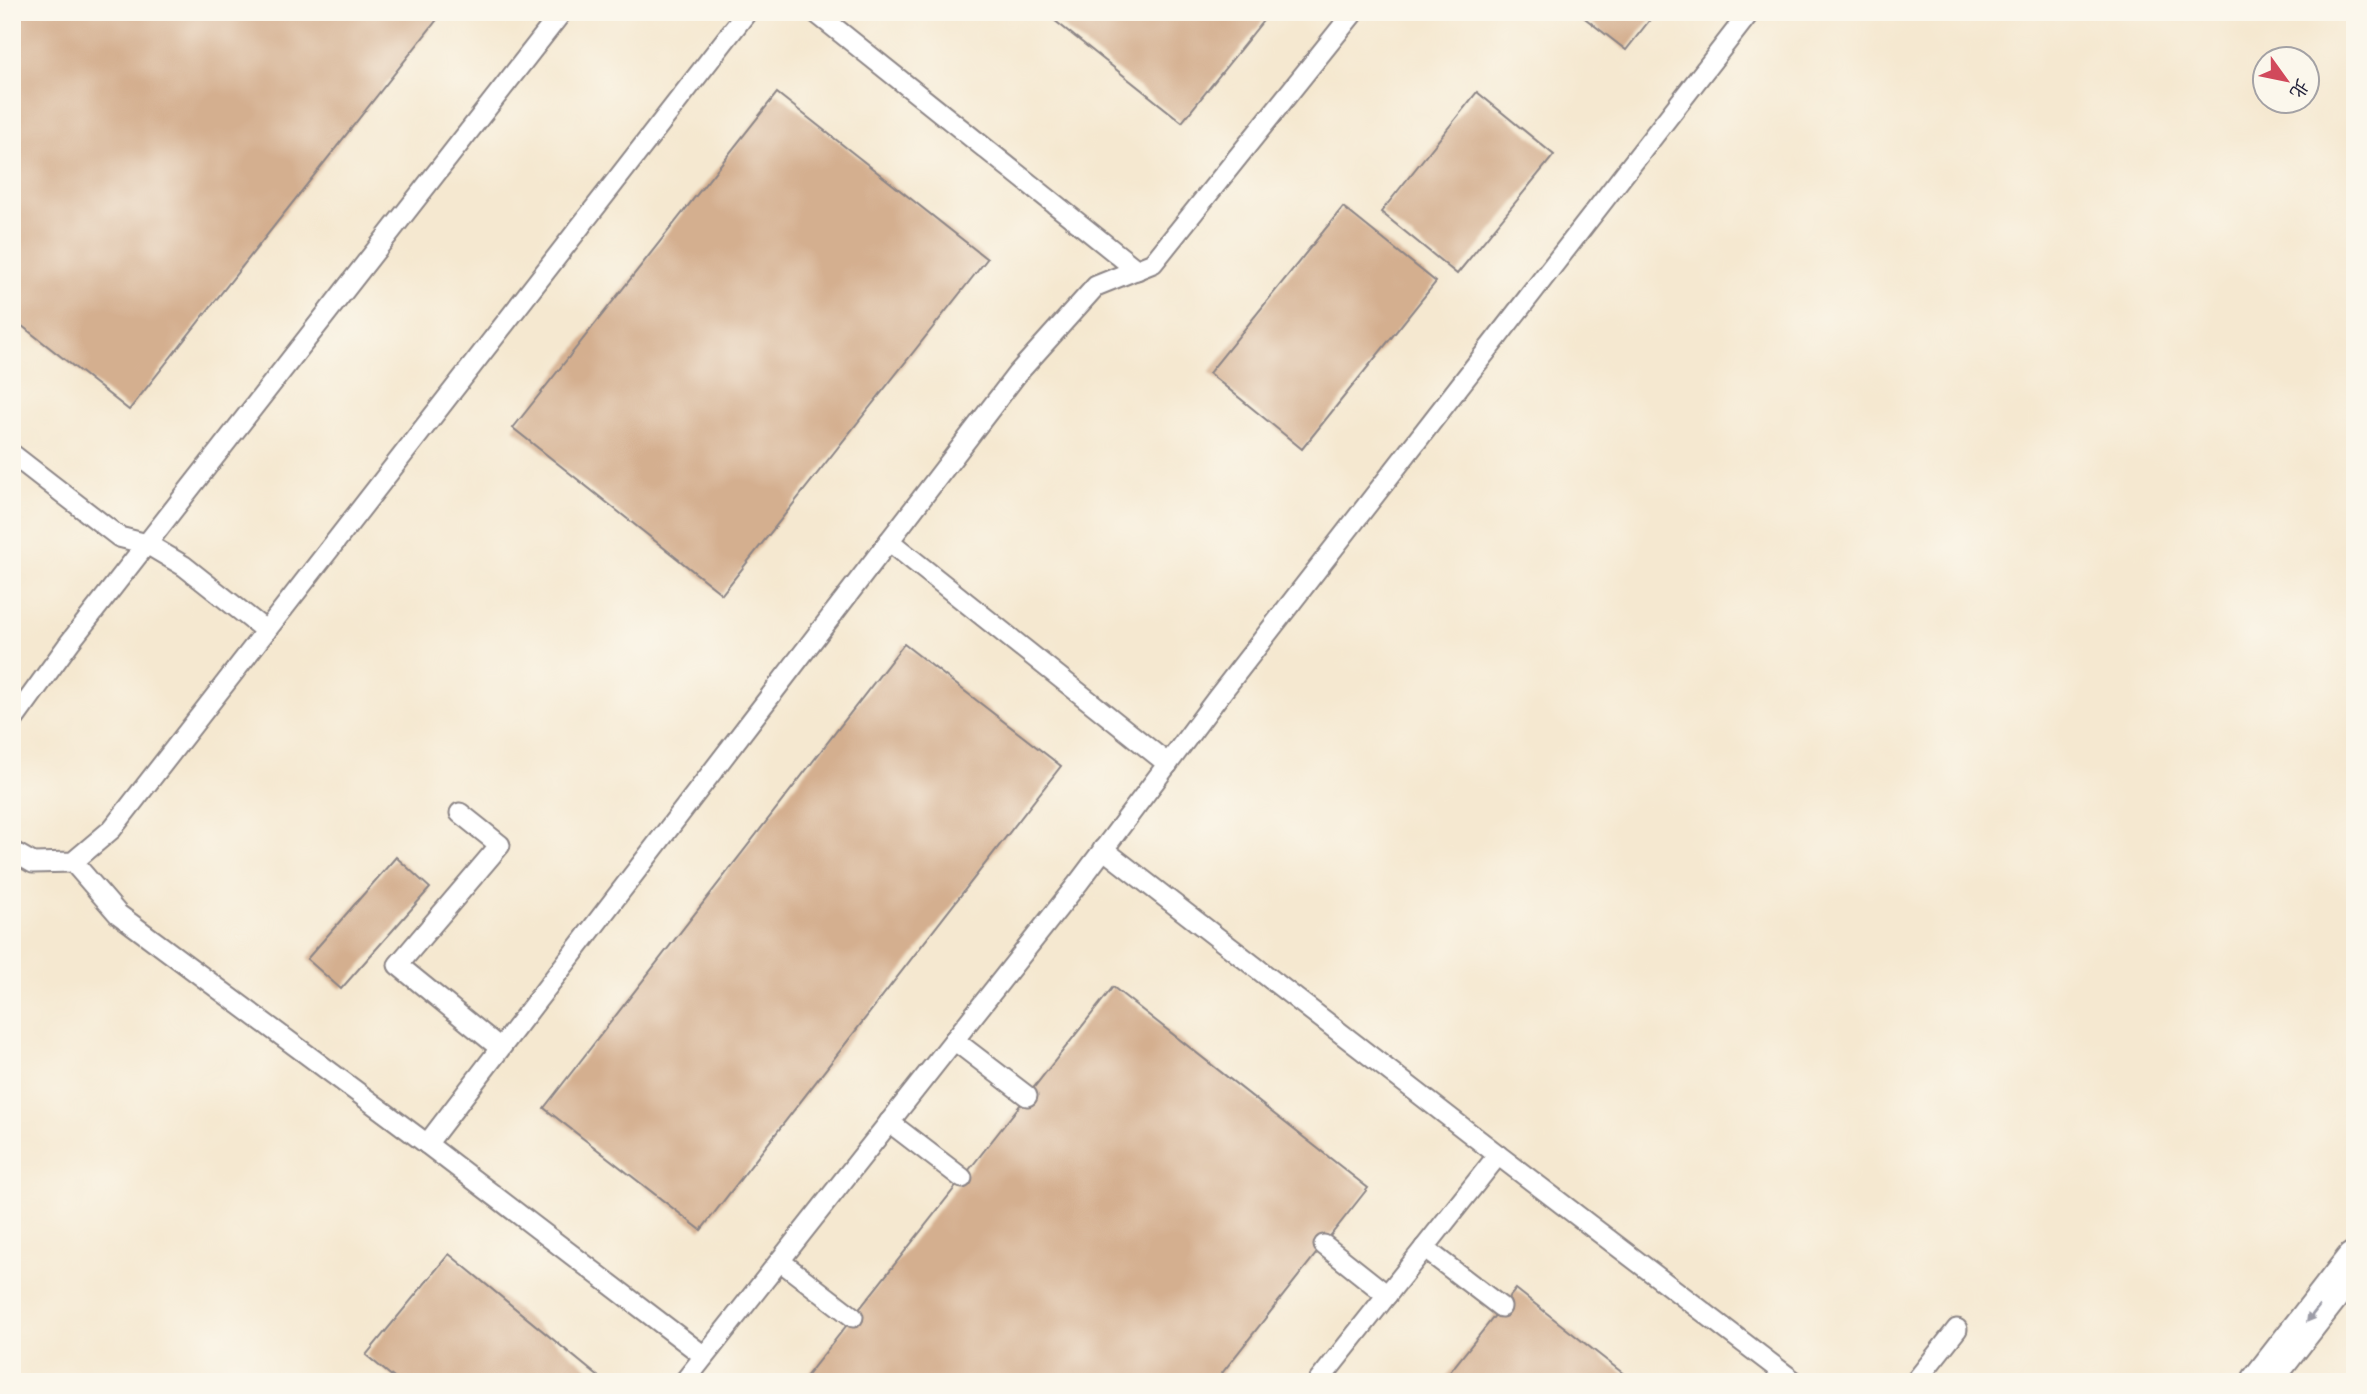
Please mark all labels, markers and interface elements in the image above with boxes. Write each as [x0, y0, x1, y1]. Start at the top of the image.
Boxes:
north arrow [2252, 46, 2322, 116]
text: 北 [2284, 74, 2318, 105]
one-way arrow [2305, 1305, 2320, 1323]

